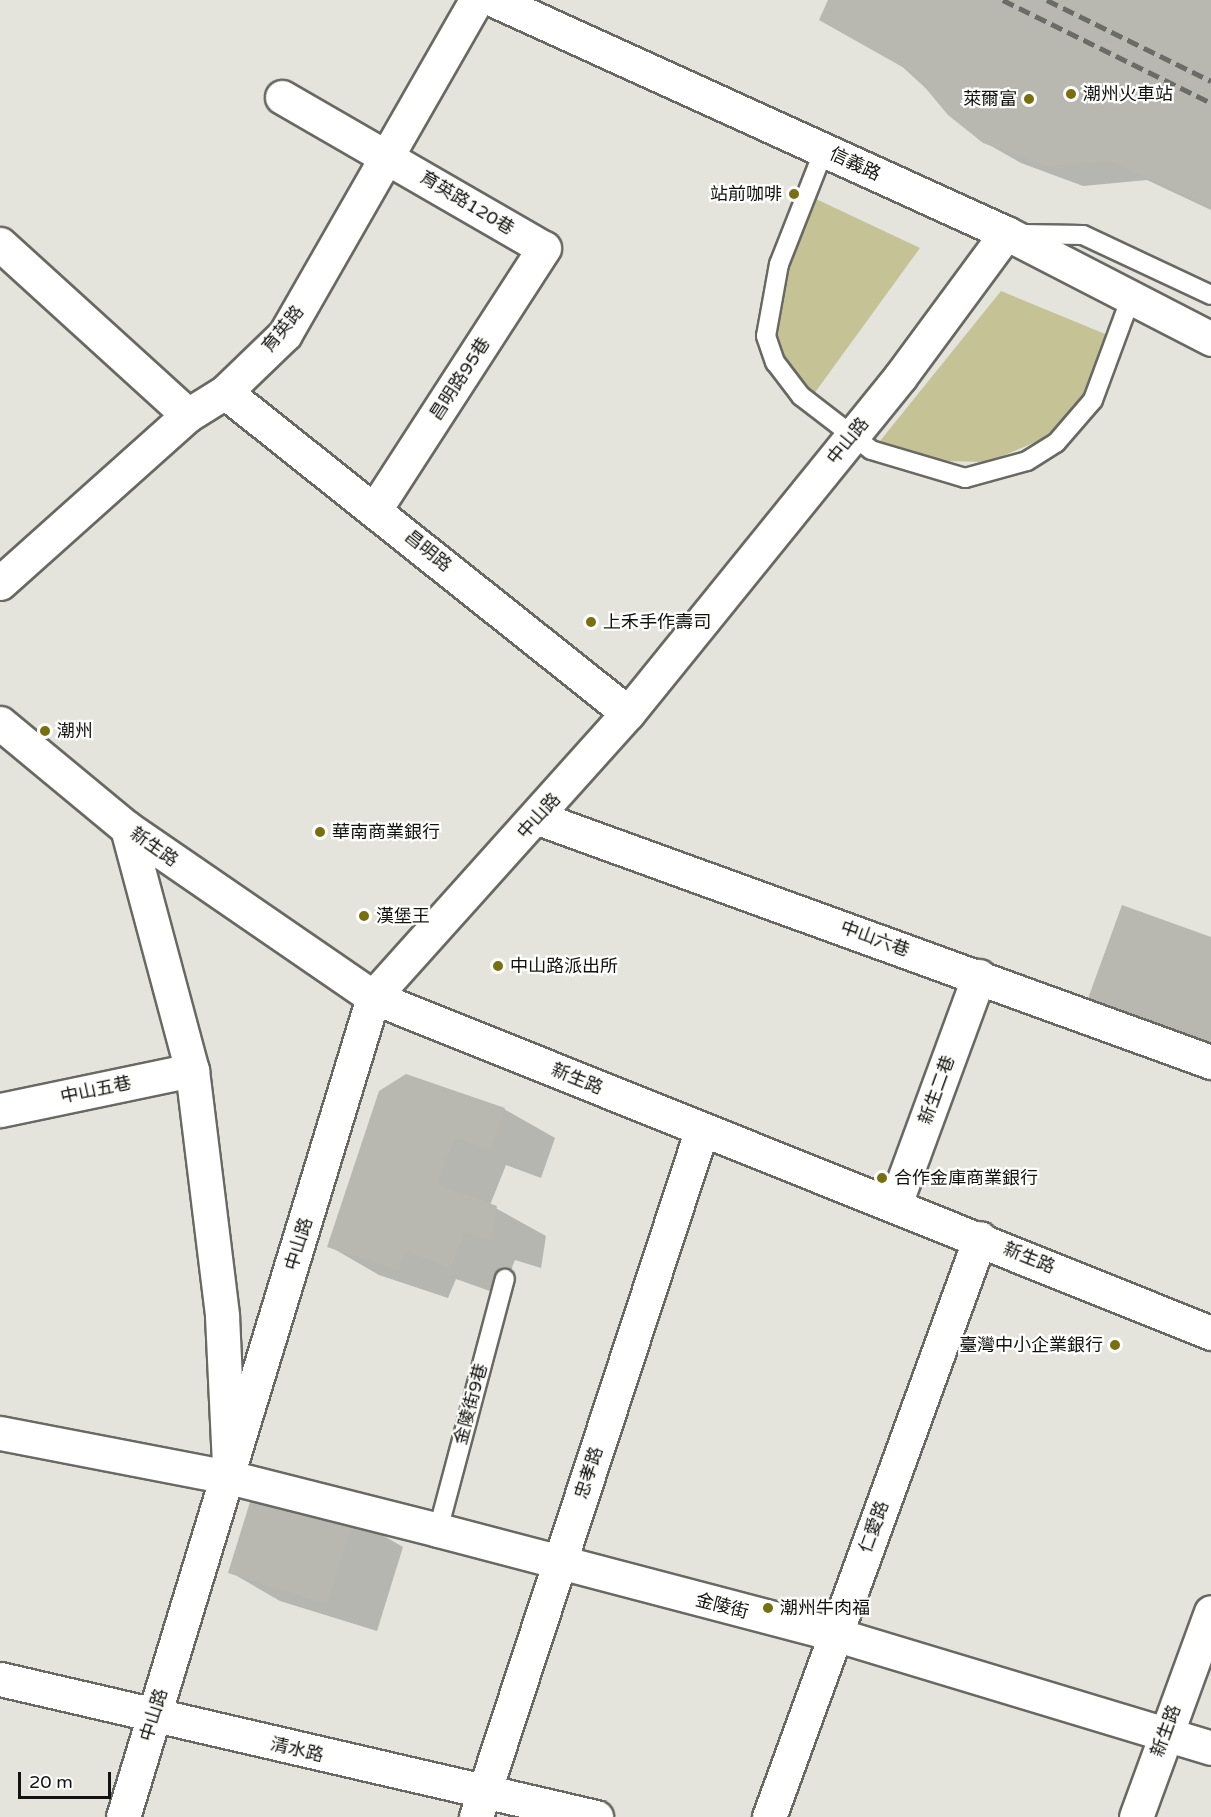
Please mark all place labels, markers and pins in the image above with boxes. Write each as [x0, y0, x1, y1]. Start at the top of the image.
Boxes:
place label: 潮州火車站 [1083, 83, 1173, 105]
marker: 潮州火車站 [1064, 87, 1078, 101]
place label: 萊爾富 [963, 88, 1017, 110]
marker: 萊爾富 [1022, 92, 1036, 106]
place label: 站前咖啡 [710, 183, 782, 205]
marker: 站前咖啡 [787, 187, 801, 201]
place label: 上禾手作壽司 [603, 611, 711, 633]
marker: 上禾手作壽司 [584, 615, 598, 629]
place label: 潮州 [57, 720, 93, 742]
marker: 潮州 [38, 724, 52, 738]
place label: 華南商業銀行 [332, 821, 440, 843]
marker: 華南商業銀行 [313, 825, 327, 839]
place label: 漢堡王 [376, 905, 430, 927]
marker: 漢堡王 [357, 909, 371, 923]
place label: 中山路派出所 [510, 955, 618, 977]
marker: 中山路派出所 [491, 959, 505, 973]
place label: 合作金庫商業銀行 [894, 1167, 1038, 1189]
marker: 合作金庫商業銀行 [875, 1171, 889, 1185]
place label: 臺灣中小企業銀行 [959, 1334, 1103, 1356]
marker: 臺灣中小企業銀行 [1108, 1338, 1122, 1352]
place label: 潮州牛肉福 [780, 1597, 870, 1619]
marker: 潮州牛肉福 [761, 1601, 775, 1615]

